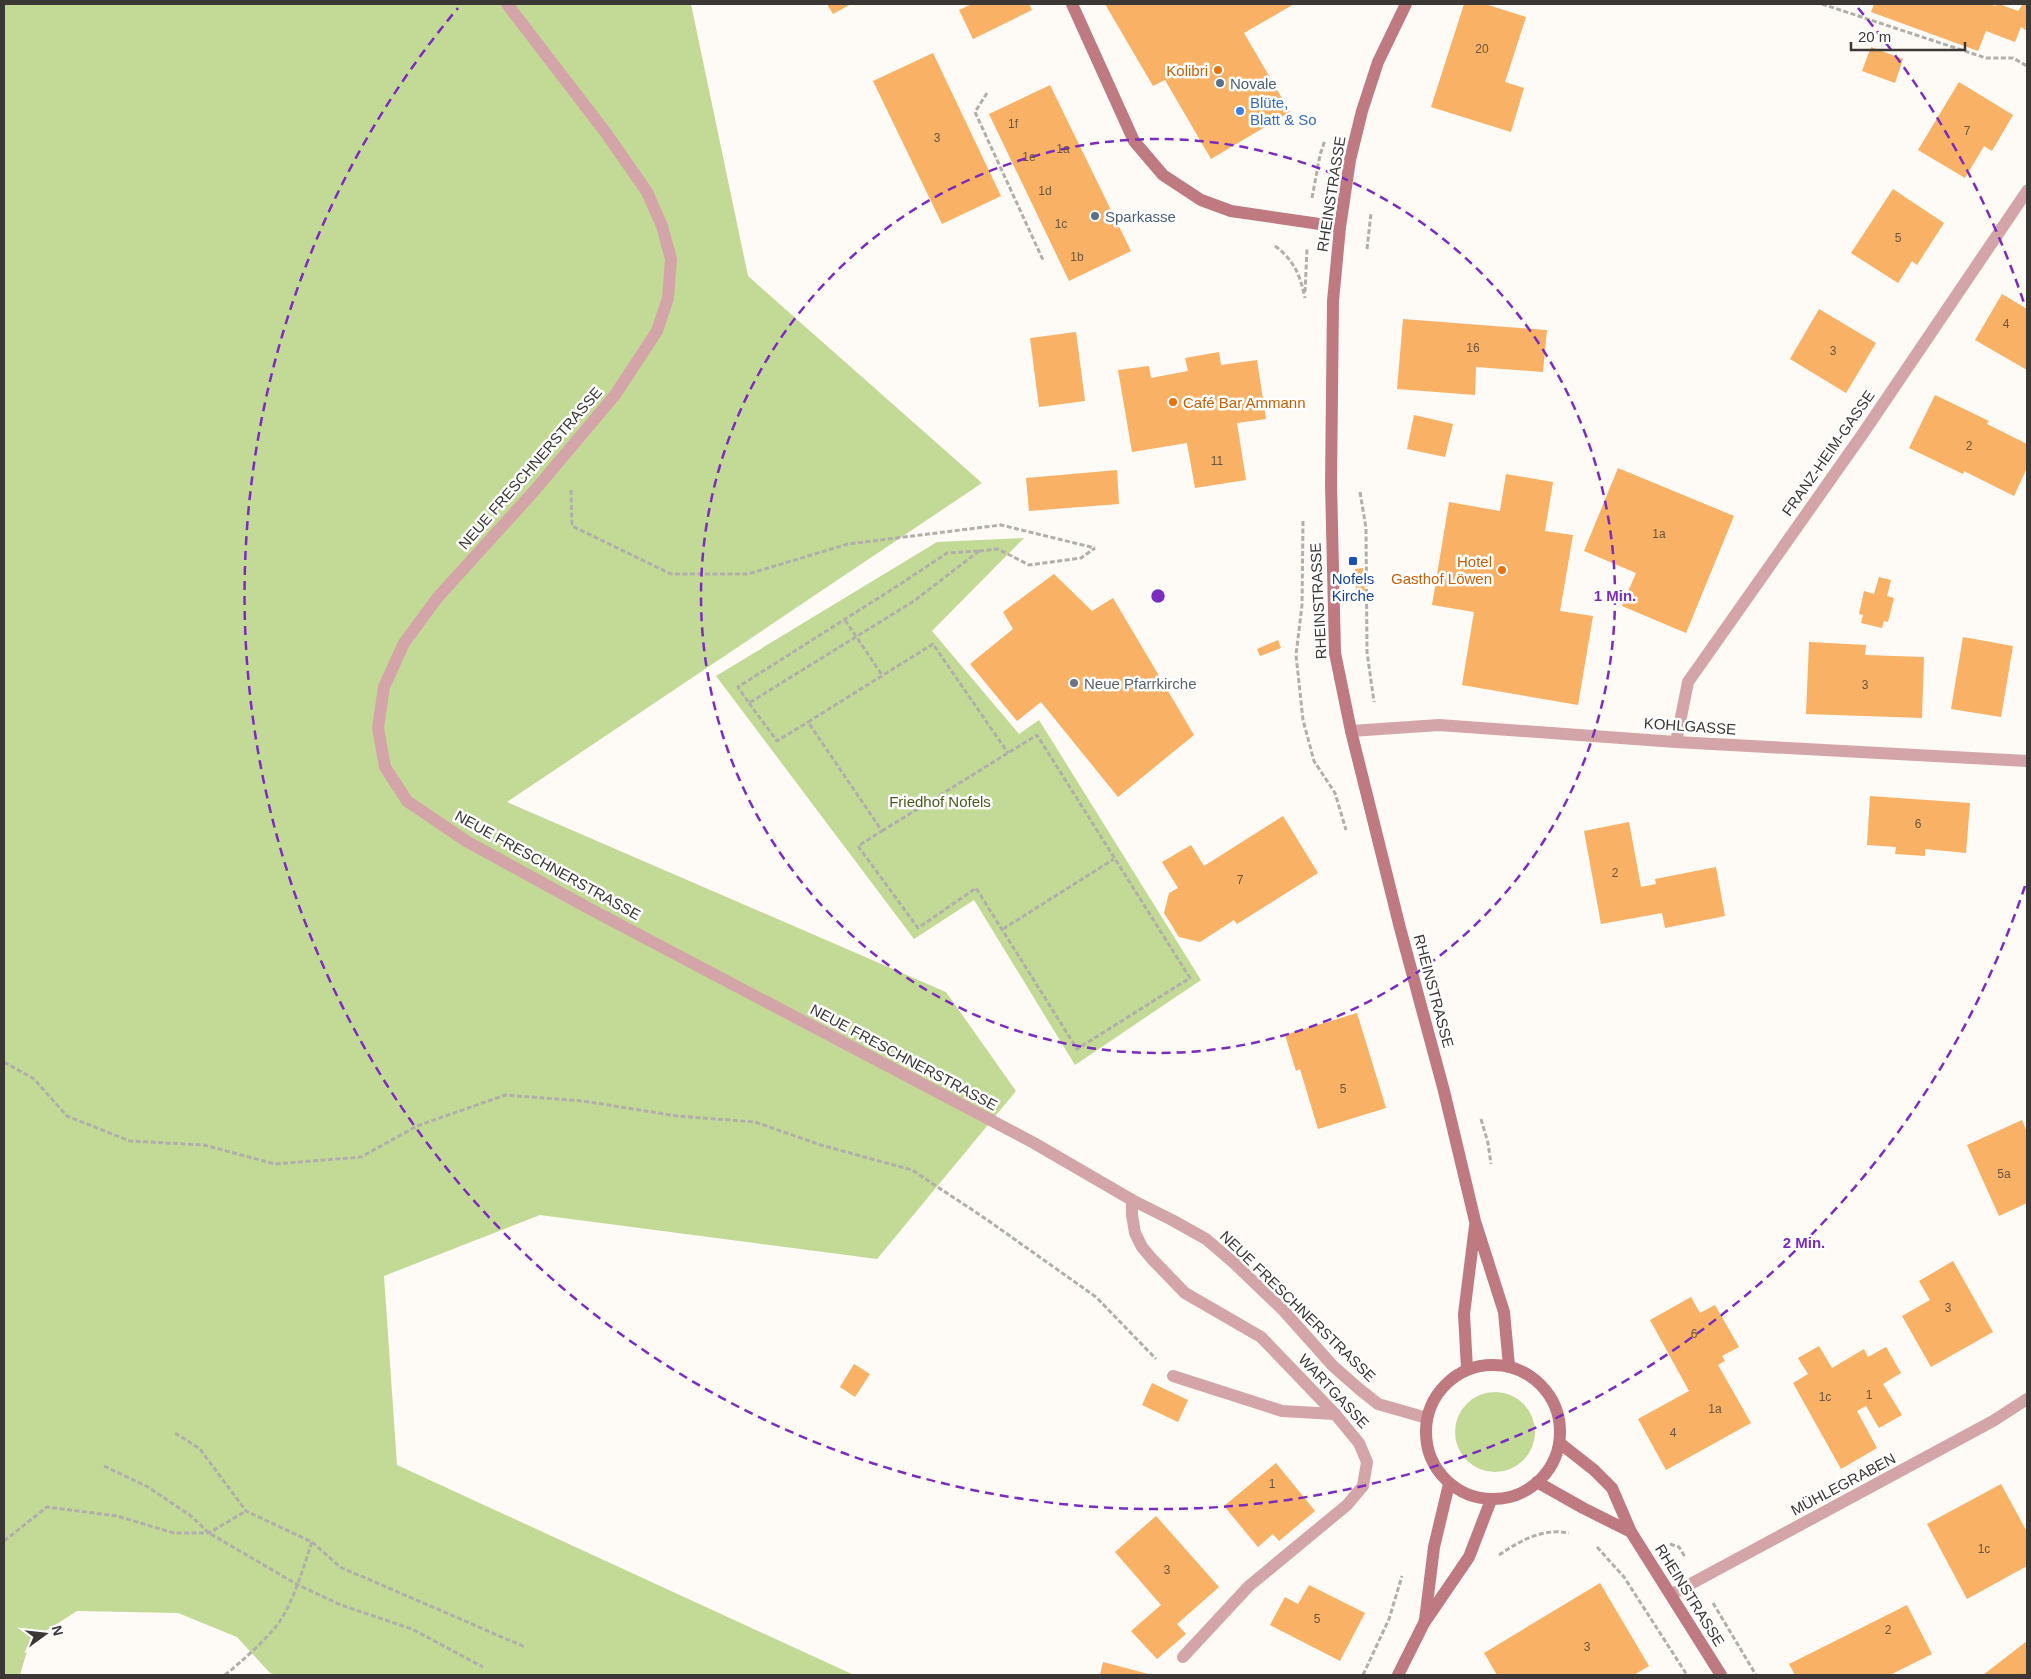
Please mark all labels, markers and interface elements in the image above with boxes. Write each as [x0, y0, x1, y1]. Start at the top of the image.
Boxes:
scale bar [1851, 20, 1965, 52]
text: 20 m [1858, 28, 1891, 45]
house number: 20 [1475, 42, 1489, 56]
place label: Kolibri [1166, 62, 1208, 79]
marker: Kolibri [1212, 64, 1224, 76]
place label: Novale [1230, 75, 1277, 92]
marker: Novale [1214, 77, 1226, 89]
place label: Blüte, Blatt & So [1250, 94, 1317, 128]
marker: Blüte, Blatt & So [1234, 105, 1246, 117]
house number: 1f [1008, 117, 1019, 131]
house number: 7 [1964, 124, 1971, 138]
house number: 3 [934, 131, 941, 145]
street label: RHEINSTRASSE [1313, 135, 1349, 253]
house number: 1a [1056, 142, 1070, 156]
house number: 1e [1022, 150, 1036, 164]
house number: 1d [1038, 184, 1052, 198]
place label: Sparkasse [1105, 208, 1176, 225]
marker: Sparkasse [1089, 210, 1101, 222]
house number: 1c [1055, 217, 1067, 231]
house number: 5 [1895, 231, 1902, 245]
house number: 1b [1070, 250, 1084, 264]
house number: 4 [2003, 317, 2010, 331]
house number: 16 [1466, 341, 1480, 355]
house number: 3 [1830, 344, 1837, 358]
street label: NEUE FRESCHNERSTRASSE [455, 383, 605, 553]
street label: FRANZ-HEIM-GASSE [1778, 387, 1878, 519]
place label: Café Bar Ammann [1183, 394, 1306, 411]
marker: Café Bar Ammann [1167, 396, 1179, 408]
house number: 2 [1966, 439, 1973, 453]
house number: 11 [1211, 454, 1224, 468]
house number: 1a [1652, 527, 1666, 541]
street label: RHEINSTRASSE [1306, 542, 1330, 660]
place label: Hotel Gasthof Löwen [1391, 553, 1492, 587]
marker: Nofels Kirche [1347, 555, 1359, 567]
marker: Hotel Gasthof Löwen [1496, 564, 1508, 576]
place label: Nofels Kirche [1332, 570, 1374, 604]
centre of rings [1149, 587, 1167, 605]
text: 1 Min. [1594, 587, 1636, 604]
place label: Neue Pfarrkirche [1084, 675, 1197, 692]
marker: Neue Pfarrkirche [1068, 677, 1080, 689]
house number: 3 [1862, 678, 1869, 692]
street label: KOHLGASSE [1643, 714, 1737, 738]
park label: Friedhof Nofels [889, 793, 991, 810]
street label: NEUE FRESCHNERSTRASSE [452, 807, 644, 923]
house number: 6 [1915, 817, 1922, 831]
house number: 2 [1612, 866, 1619, 880]
house number: 7 [1237, 873, 1244, 887]
street label: RHEINSTRASSE [1411, 932, 1457, 1050]
street label: NEUE FRESCHNERSTRASSE [808, 1000, 1000, 1114]
house number: 5 [1340, 1082, 1347, 1096]
house number: 5a [1997, 1167, 2011, 1181]
street label: NEUE FRESCHNERSTRASSE [1217, 1227, 1379, 1385]
text: 2 Min. [1783, 1234, 1825, 1251]
house number: 3 [1945, 1301, 1952, 1315]
house number: 6 [1691, 1327, 1698, 1341]
street label: WARTGASSE [1295, 1350, 1373, 1432]
house number: 1 [1866, 1388, 1873, 1402]
house number: 1c [1819, 1390, 1831, 1404]
house number: 1a [1708, 1402, 1722, 1416]
house number: 4 [1670, 1426, 1677, 1440]
street label: MÜHLEGRABEN [1788, 1449, 1898, 1519]
house number: 1 [1269, 1477, 1276, 1491]
street label: RHEINSTRASSE [1652, 1541, 1728, 1649]
house number: 1c [1978, 1542, 1990, 1556]
house number: 3 [1164, 1563, 1171, 1577]
north arrow [20, 1609, 70, 1659]
house number: 5 [1314, 1612, 1321, 1626]
house number: 2 [1885, 1623, 1892, 1637]
text: N [49, 1624, 67, 1638]
house number: 3 [1584, 1640, 1591, 1654]

